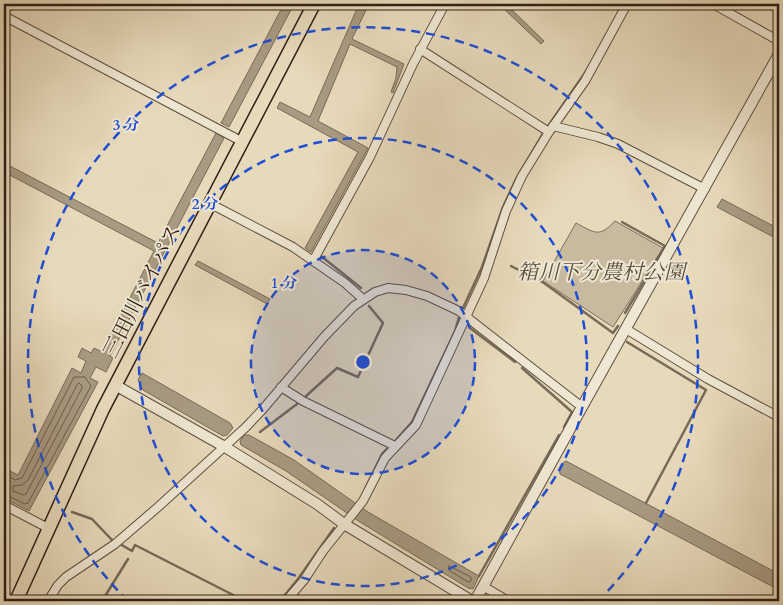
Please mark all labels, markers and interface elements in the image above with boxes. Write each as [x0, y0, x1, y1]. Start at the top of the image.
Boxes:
text: 3 分 [113, 115, 139, 135]
text: 2 分 [192, 194, 218, 214]
street label: 三田川バイパス [96, 219, 189, 363]
park label: 箱川下分農村公園 [517, 258, 688, 287]
text: 1 分 [271, 273, 297, 293]
centre of rings [354, 353, 372, 371]

